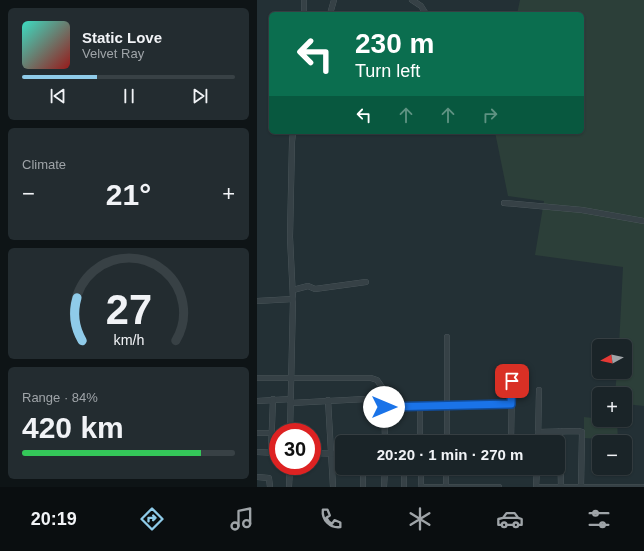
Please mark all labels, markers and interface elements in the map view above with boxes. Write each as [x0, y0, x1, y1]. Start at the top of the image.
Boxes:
icon: left [289, 28, 341, 80]
text: 230 m [355, 28, 434, 59]
text: Static Love [82, 29, 162, 46]
text: Velvet Ray [82, 46, 144, 61]
text: Turn left [355, 61, 420, 81]
icon: previous [47, 85, 69, 107]
icon: pause [118, 85, 140, 107]
icon: next [189, 85, 211, 107]
icon: left [353, 104, 375, 126]
icon: ahead [395, 104, 417, 126]
icon: ahead [437, 104, 459, 126]
icon: right [479, 104, 501, 126]
text: Climate [22, 157, 66, 172]
text: 21° [106, 178, 151, 211]
text: − [22, 181, 35, 206]
text: + [222, 181, 235, 206]
text: 27 [105, 286, 152, 333]
text: km/h [113, 332, 144, 348]
north arrow [592, 339, 632, 379]
map controls [592, 339, 632, 475]
pin [495, 364, 529, 398]
icon: arrive [501, 370, 523, 392]
position arrow [363, 386, 405, 428]
button: + [592, 387, 632, 427]
text: Range · 84% [22, 390, 98, 405]
text: 420 km [22, 411, 124, 444]
speed limit sign: 30 [269, 423, 321, 475]
button: − [592, 435, 632, 475]
text: 20:20 · 1 min · 270 m [377, 446, 523, 463]
icon: directions [138, 505, 166, 533]
icon: music [228, 505, 256, 533]
icon: phone [317, 505, 345, 533]
icon: climate [406, 505, 434, 533]
icon: car [496, 505, 524, 533]
icon: filters [585, 505, 613, 533]
text: 20:19 [31, 509, 77, 529]

